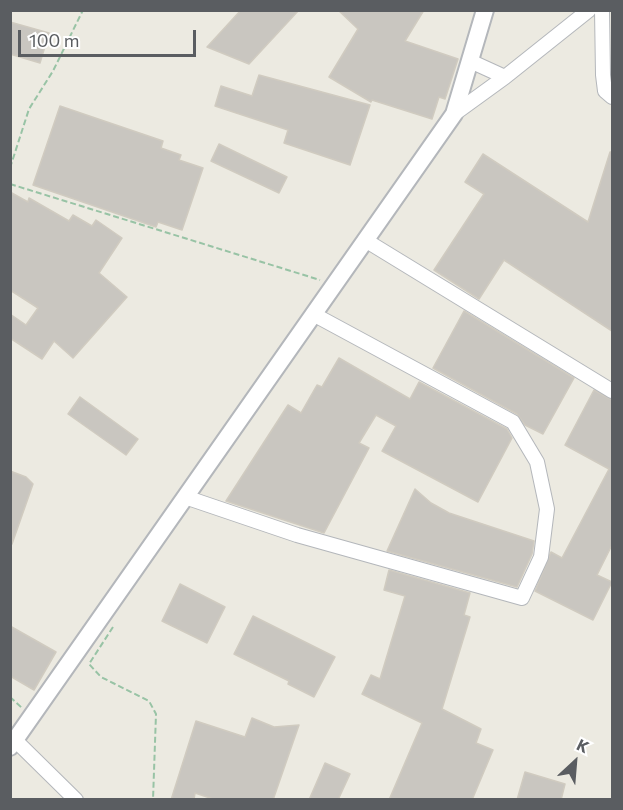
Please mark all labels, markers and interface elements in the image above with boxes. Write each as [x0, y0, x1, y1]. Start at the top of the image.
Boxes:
scale bar [21, 18, 200, 56]
text: 100 m [29, 29, 79, 51]
north arrow [545, 732, 605, 792]
text: K [574, 734, 592, 756]

